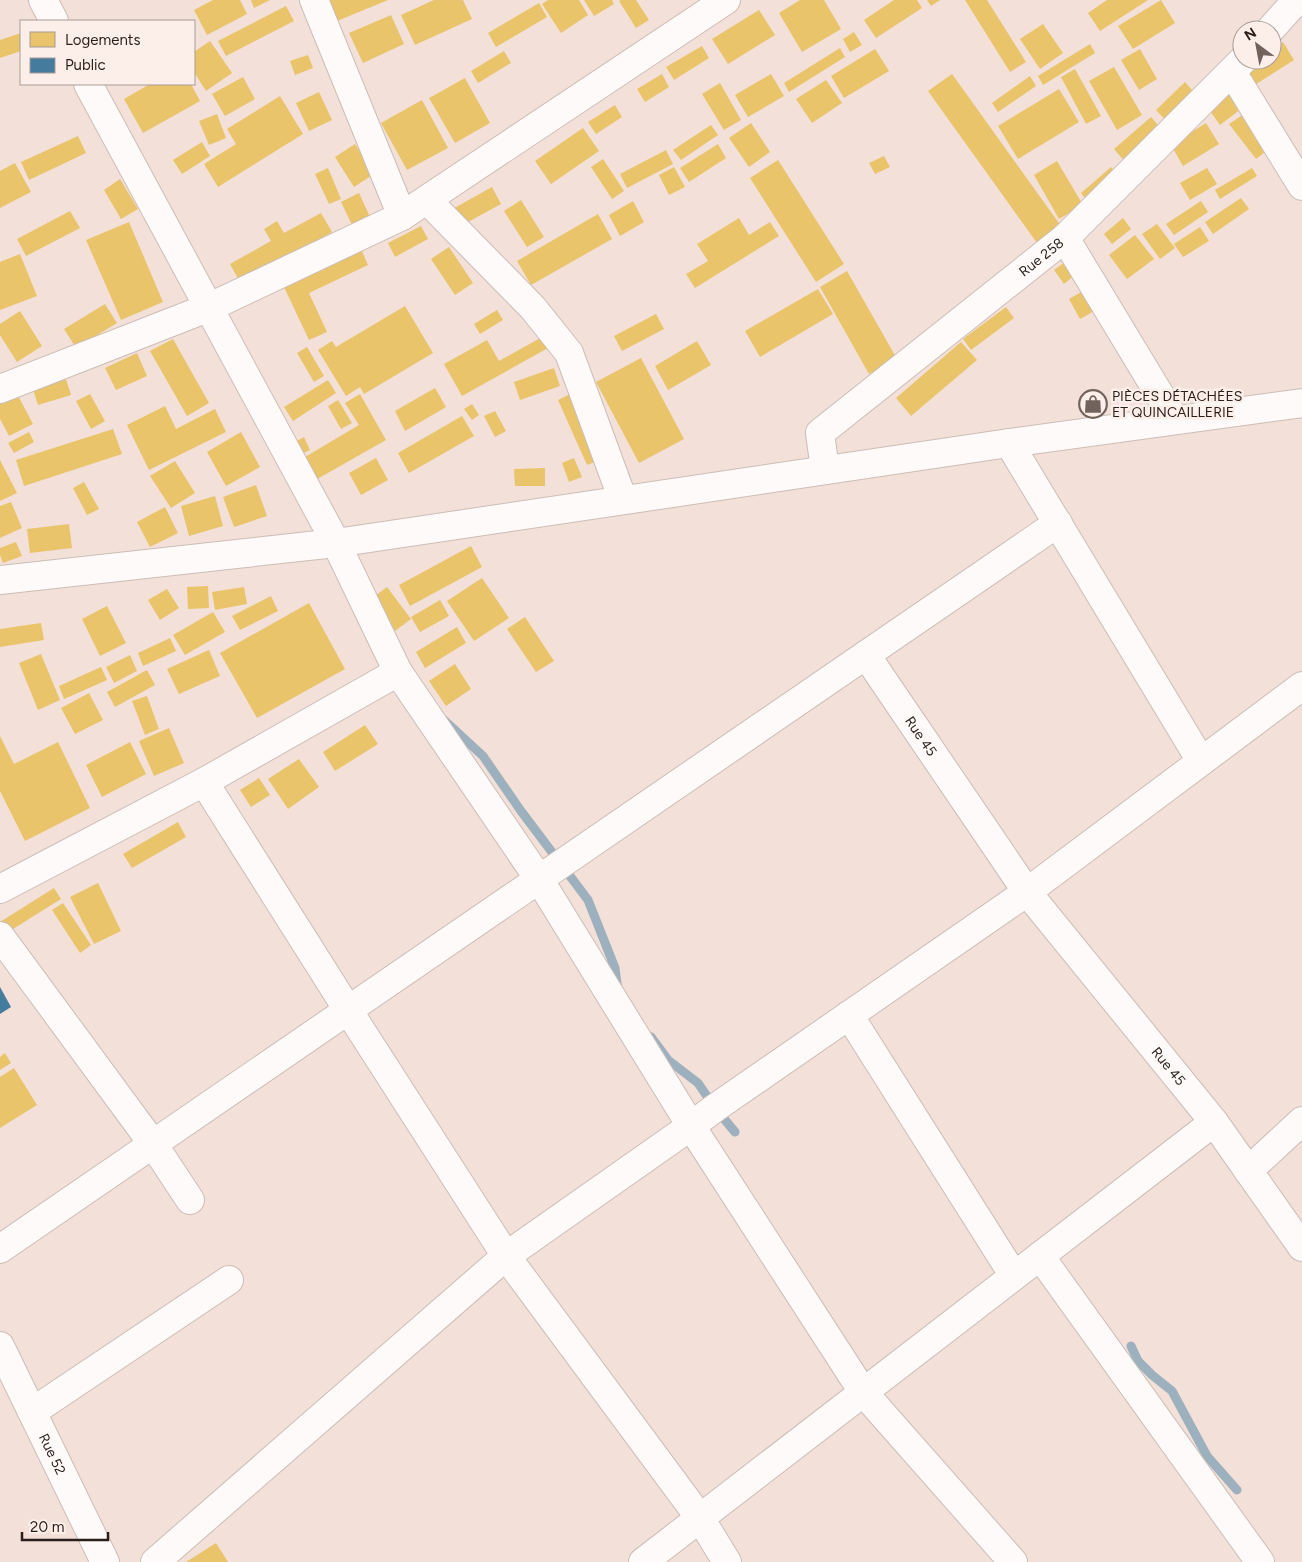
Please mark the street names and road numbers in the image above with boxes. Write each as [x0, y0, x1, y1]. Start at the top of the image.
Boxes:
street label: Rue 258 [1015, 234, 1067, 280]
street label: Rue 45 [902, 713, 941, 759]
street label: Rue 45 [1148, 1044, 1189, 1089]
street label: Rue 52 [35, 1431, 70, 1477]

